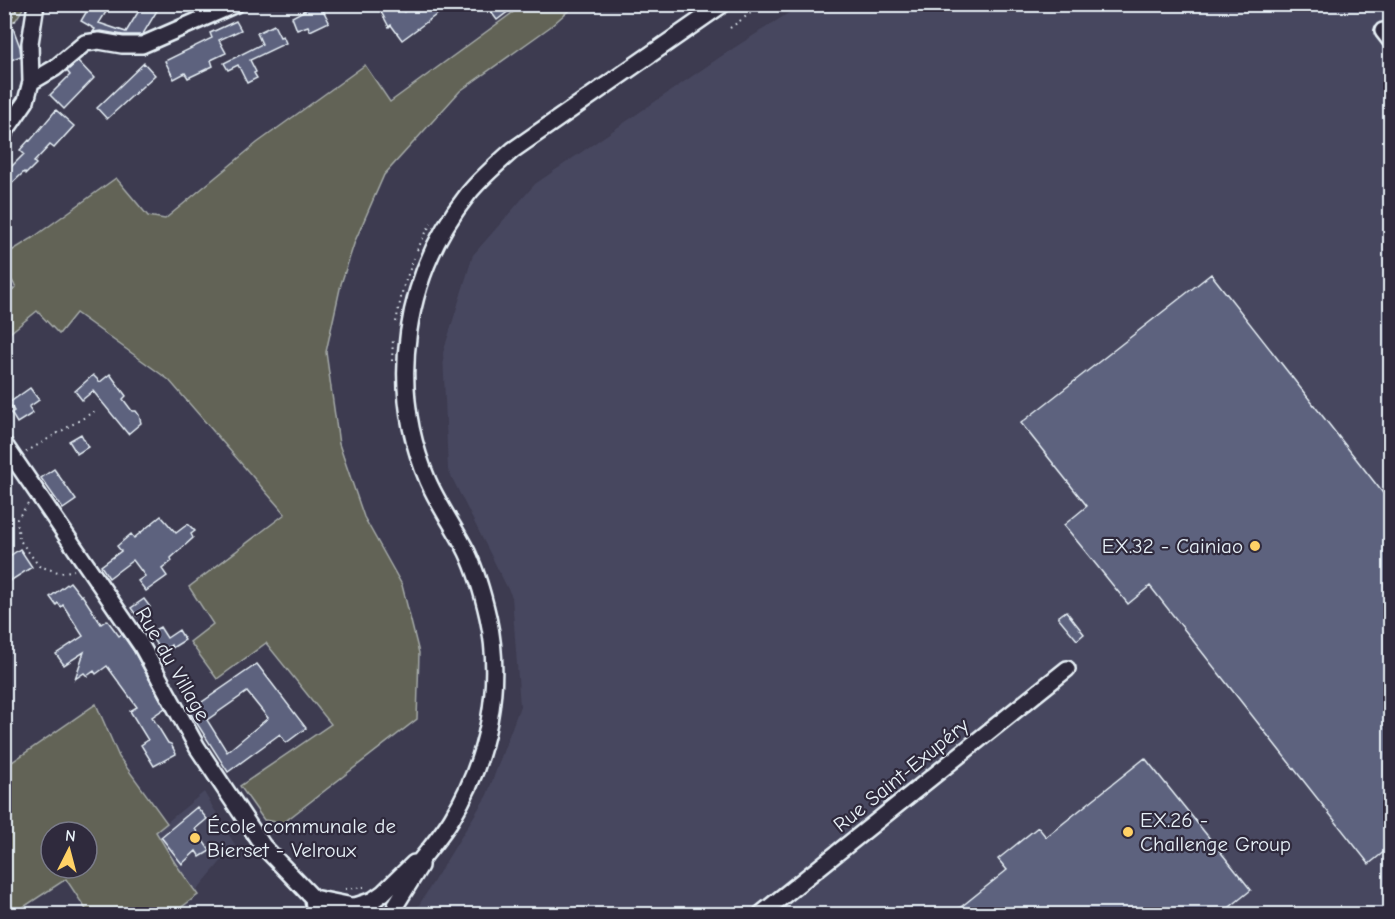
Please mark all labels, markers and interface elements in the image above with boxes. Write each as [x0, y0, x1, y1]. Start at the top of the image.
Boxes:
place label: EX.32 - Cainiao [1102, 534, 1243, 558]
marker: EX.32 - Cainiao [1248, 539, 1262, 553]
street label: Rue du Village [131, 603, 215, 725]
street label: Rue Saint-Exupéry [829, 713, 974, 837]
place label: EX.26 - Challenge Group [1140, 808, 1291, 856]
place label: École communale de Bierset - Velroux [207, 814, 396, 862]
north arrow [39, 820, 99, 880]
marker: EX.26 - Challenge Group [1121, 825, 1135, 839]
text: N [64, 827, 77, 846]
marker: École communale de Bierset - Velroux [188, 831, 202, 845]

